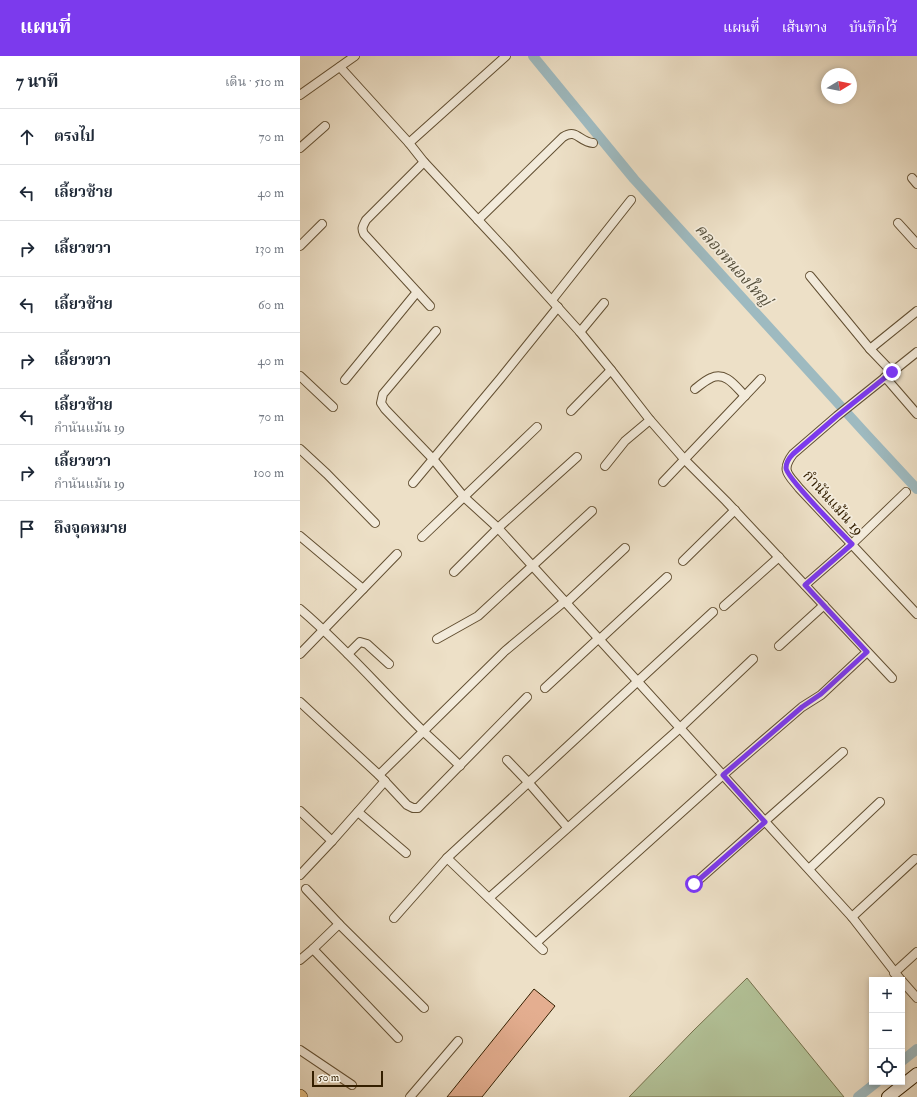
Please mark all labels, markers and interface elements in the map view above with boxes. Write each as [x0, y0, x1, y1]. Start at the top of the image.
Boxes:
text: แผนที่ [20, 15, 71, 39]
text: แผนที่ [723, 19, 760, 36]
text: เส้นทาง [782, 19, 827, 36]
text: บันทึกไว้ [849, 19, 897, 36]
north arrow [821, 68, 857, 104]
text: 7 นาที [16, 71, 58, 92]
text: เดิน · 510 m [225, 74, 284, 90]
icon: ahead [16, 126, 38, 148]
text: ตรงไป [54, 127, 95, 146]
text: 70 m [259, 129, 284, 145]
icon: left [16, 182, 38, 204]
text: เลี้ยวซ้าย [54, 183, 113, 202]
text: 40 m [258, 185, 284, 201]
water label: คลองหนองใหญ่ [691, 218, 778, 312]
icon: right [16, 238, 38, 260]
text: เลี้ยวขวา [54, 239, 111, 258]
text: 130 m [255, 241, 284, 257]
icon: left [16, 294, 38, 316]
text: เลี้ยวซ้าย [54, 295, 113, 314]
text: 60 m [258, 297, 284, 313]
icon: right [16, 350, 38, 372]
text: เลี้ยวขวา [54, 351, 111, 370]
text: 40 m [258, 353, 284, 369]
route end [883, 363, 901, 381]
text: เลี้ยวซ้าย [54, 396, 113, 415]
icon: left [16, 406, 38, 428]
text: 70 m [259, 409, 284, 425]
text: กำนันแม้น 19 [54, 420, 125, 436]
text: เลี้ยวขวา [54, 452, 111, 471]
icon: right [16, 462, 38, 484]
text: 100 m [253, 465, 284, 481]
street label: กำนันแม้น 19 [799, 466, 867, 540]
text: กำนันแม้น 19 [54, 476, 125, 492]
icon: arrive [16, 518, 38, 540]
text: ถึงจุดหมาย [54, 519, 127, 538]
route start [685, 875, 703, 893]
map controls [869, 977, 905, 1085]
button: + [869, 977, 905, 1013]
button: − [869, 1013, 905, 1049]
button: locate [869, 1049, 905, 1085]
scale bar [312, 1069, 383, 1088]
text: 50 m [318, 1071, 339, 1084]

